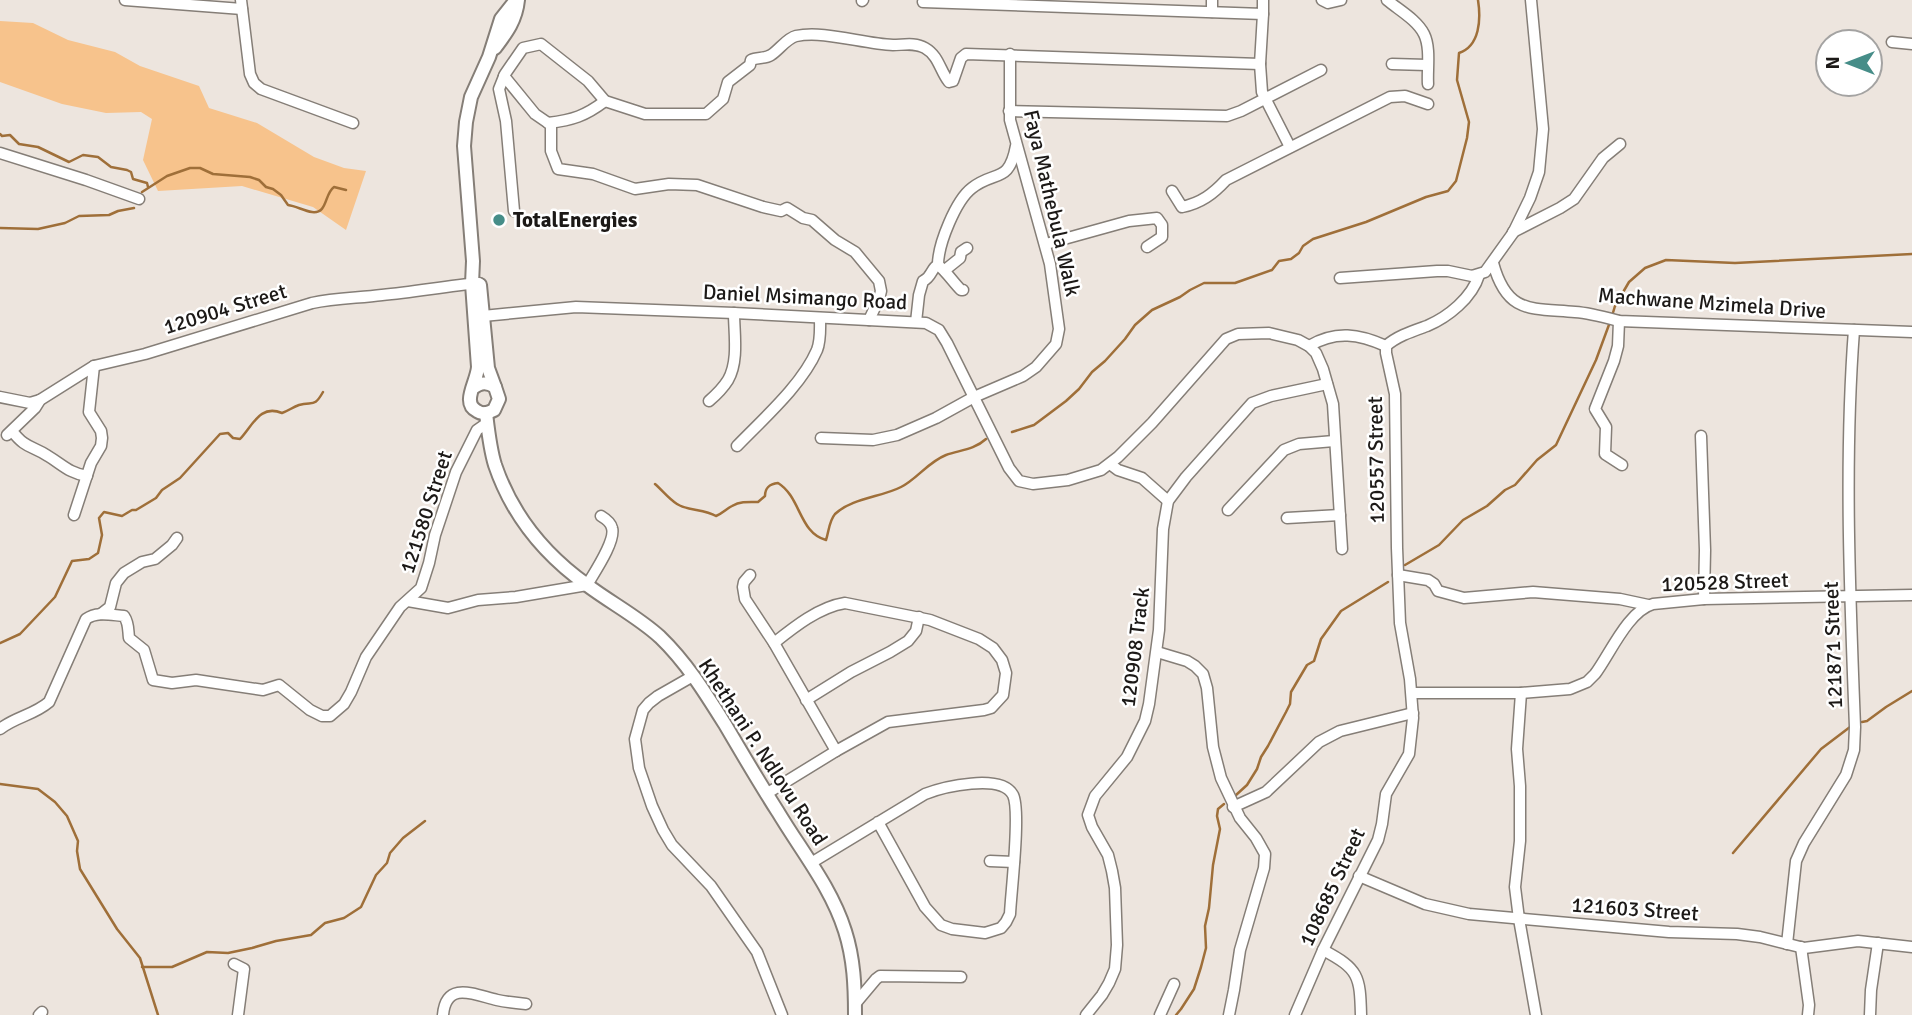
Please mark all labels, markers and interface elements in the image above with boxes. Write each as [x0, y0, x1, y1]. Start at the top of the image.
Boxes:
north arrow [1814, 28, 1884, 98]
text: N [1821, 56, 1845, 70]
street label: Faya Mathebula Walk [1018, 107, 1086, 299]
place label: TotalEnergies [513, 207, 637, 233]
marker: TotalEnergies [491, 212, 507, 228]
street label: 120904 Street [160, 278, 290, 340]
street label: Daniel Msimango Road [702, 279, 908, 315]
street label: Machwane Mzimela Drive [1597, 282, 1827, 324]
street label: 120557 Street [1362, 396, 1390, 524]
street label: 121580 Street [394, 447, 458, 577]
street label: 120528 Street [1661, 567, 1789, 597]
street label: 121871 Street [1818, 581, 1848, 709]
street label: 120908 Track [1115, 585, 1155, 708]
street label: Khethani P. Ndlovu Road [693, 654, 833, 850]
street label: 108685 Street [1293, 824, 1371, 950]
street label: 121603 Street [1571, 892, 1699, 926]

